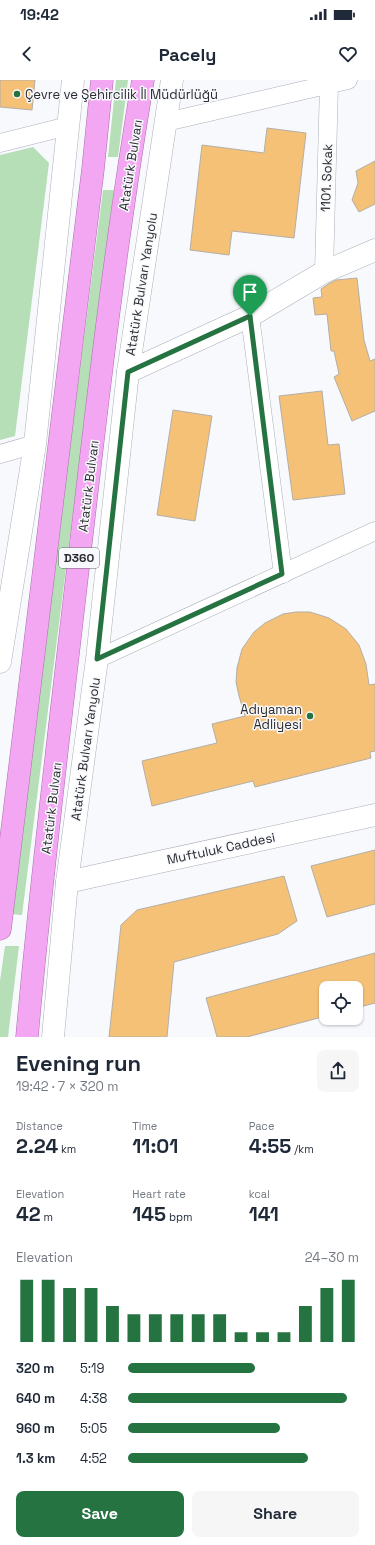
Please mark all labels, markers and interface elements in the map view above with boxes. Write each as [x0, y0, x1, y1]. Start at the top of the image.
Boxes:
text: 19:42 [20, 5, 59, 24]
icon: back [16, 43, 38, 65]
text: Pacely [159, 43, 216, 66]
icon: heart [337, 43, 359, 65]
place label: Çevre ve Şehircilik İl Müdürlüğü [25, 86, 218, 103]
marker: Çevre ve Şehircilik İl Müdürlüğü [12, 89, 22, 99]
street label: Atatürk Bulvarı [115, 118, 146, 212]
street label: 1101. Sokak [317, 144, 336, 212]
street label: Atatürk Bulvarı Yanyolu [122, 211, 161, 357]
pin [233, 275, 267, 316]
icon: arrive [239, 281, 261, 303]
street label: Atatürk Bulvarı [74, 439, 103, 533]
road number: D360 [59, 548, 99, 568]
street label: Atatürk Bulvarı Yanyolu [67, 676, 104, 822]
place label: Adıyaman Adliyesi [240, 701, 302, 733]
marker: Adıyaman Adliyesi [305, 711, 315, 721]
street label: Atatürk Bulvarı [37, 761, 66, 855]
street label: Muftuluk Caddesi [165, 829, 277, 868]
map controls [319, 981, 363, 1025]
button: locate [319, 981, 363, 1025]
text: Evening run [16, 1049, 141, 1077]
button: share [317, 1050, 359, 1092]
text: 19:42 · 7 × 320 m [16, 1078, 118, 1095]
text: Distance [16, 1119, 63, 1133]
text: Time [132, 1119, 157, 1133]
text: Pace [249, 1119, 274, 1133]
text: 2.24 [16, 1133, 58, 1159]
text: 11:01 [132, 1133, 178, 1159]
text: 4:55 [249, 1133, 291, 1159]
text: km [58, 1142, 76, 1156]
text: /km [291, 1142, 314, 1156]
text: Elevation [16, 1187, 64, 1201]
text: Heart rate [132, 1187, 186, 1201]
text: kcal [249, 1187, 270, 1201]
text: 42 [16, 1201, 41, 1227]
text: 145 [132, 1201, 166, 1227]
text: 141 [249, 1201, 279, 1227]
text: m [41, 1210, 53, 1224]
text: bpm [166, 1210, 193, 1224]
text: Elevation [16, 1249, 73, 1266]
text: 24–30 m [305, 1249, 359, 1266]
text: 320 m [16, 1360, 54, 1377]
text: 5:19 [80, 1360, 104, 1377]
text: 640 m [16, 1390, 55, 1407]
text: 4:38 [80, 1390, 107, 1407]
text: 960 m [16, 1420, 55, 1437]
text: 5:05 [80, 1420, 107, 1437]
text: 1.3 km [16, 1450, 55, 1467]
text: 4:52 [80, 1450, 107, 1467]
button: Save [16, 1491, 184, 1537]
button: Share [192, 1491, 359, 1537]

